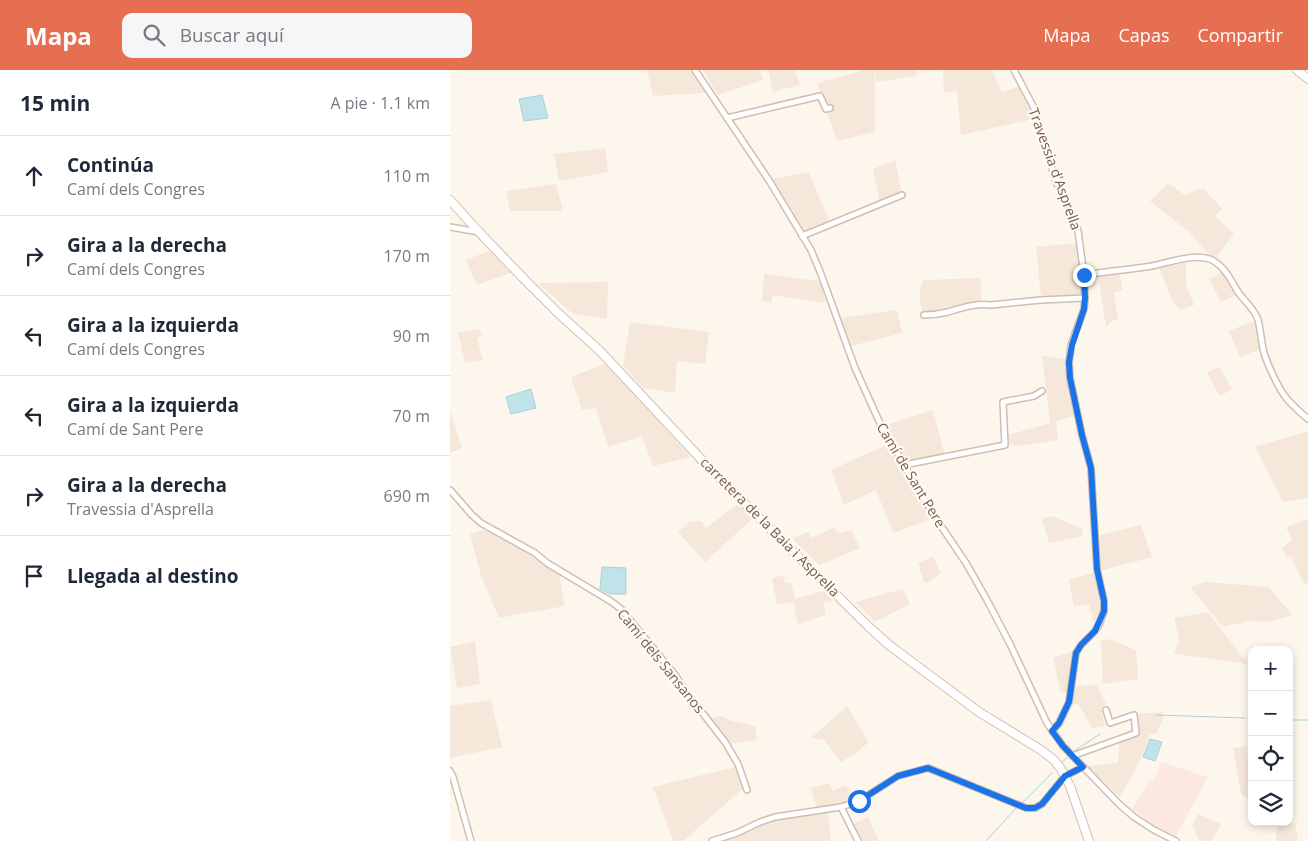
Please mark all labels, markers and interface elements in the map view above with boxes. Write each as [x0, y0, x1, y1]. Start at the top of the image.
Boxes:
search box [122, 13, 472, 58]
text: Mapa [25, 19, 92, 52]
icon: search [140, 21, 168, 49]
text: Buscar aquí [180, 22, 284, 48]
text: Mapa [1043, 23, 1091, 47]
text: Capas [1119, 23, 1169, 47]
text: Compartir [1197, 23, 1283, 47]
text: 15 min [20, 89, 90, 117]
text: A pie · 1.1 km [331, 92, 430, 114]
street label: Travessia d'Asprella [1025, 105, 1086, 232]
text: Continúa [67, 152, 154, 178]
icon: ahead [20, 162, 48, 190]
text: 110 m [384, 165, 430, 187]
text: Camí dels Congres [67, 178, 205, 200]
text: Gira a la derecha [67, 232, 227, 258]
icon: right [20, 242, 48, 270]
text: 170 m [384, 245, 430, 267]
text: Camí dels Congres [67, 258, 205, 280]
route end [1073, 264, 1096, 287]
text: Gira a la izquierda [67, 312, 239, 338]
icon: left [20, 322, 48, 350]
text: 90 m [393, 325, 430, 347]
text: Camí dels Congres [67, 338, 205, 360]
text: Gira a la izquierda [67, 392, 239, 418]
icon: left [20, 402, 48, 430]
text: 70 m [393, 405, 430, 427]
text: Camí de Sant Pere [67, 418, 203, 440]
street label: Camí de Sant Pere [873, 419, 950, 531]
street label: carretera de la Baia i Asprella [696, 453, 844, 601]
text: Gira a la derecha [67, 472, 227, 498]
icon: right [20, 482, 48, 510]
text: 690 m [384, 485, 430, 507]
text: Travessia d'Asprella [67, 498, 214, 520]
icon: arrive [20, 562, 48, 590]
text: Llegada al destino [67, 563, 239, 589]
street label: Camí dels Sansanos [613, 605, 710, 717]
map controls [1248, 646, 1293, 826]
button: + [1248, 646, 1293, 691]
button: − [1248, 691, 1293, 736]
button: locate [1248, 736, 1293, 781]
button: layers [1248, 781, 1293, 826]
route start [848, 790, 871, 813]

